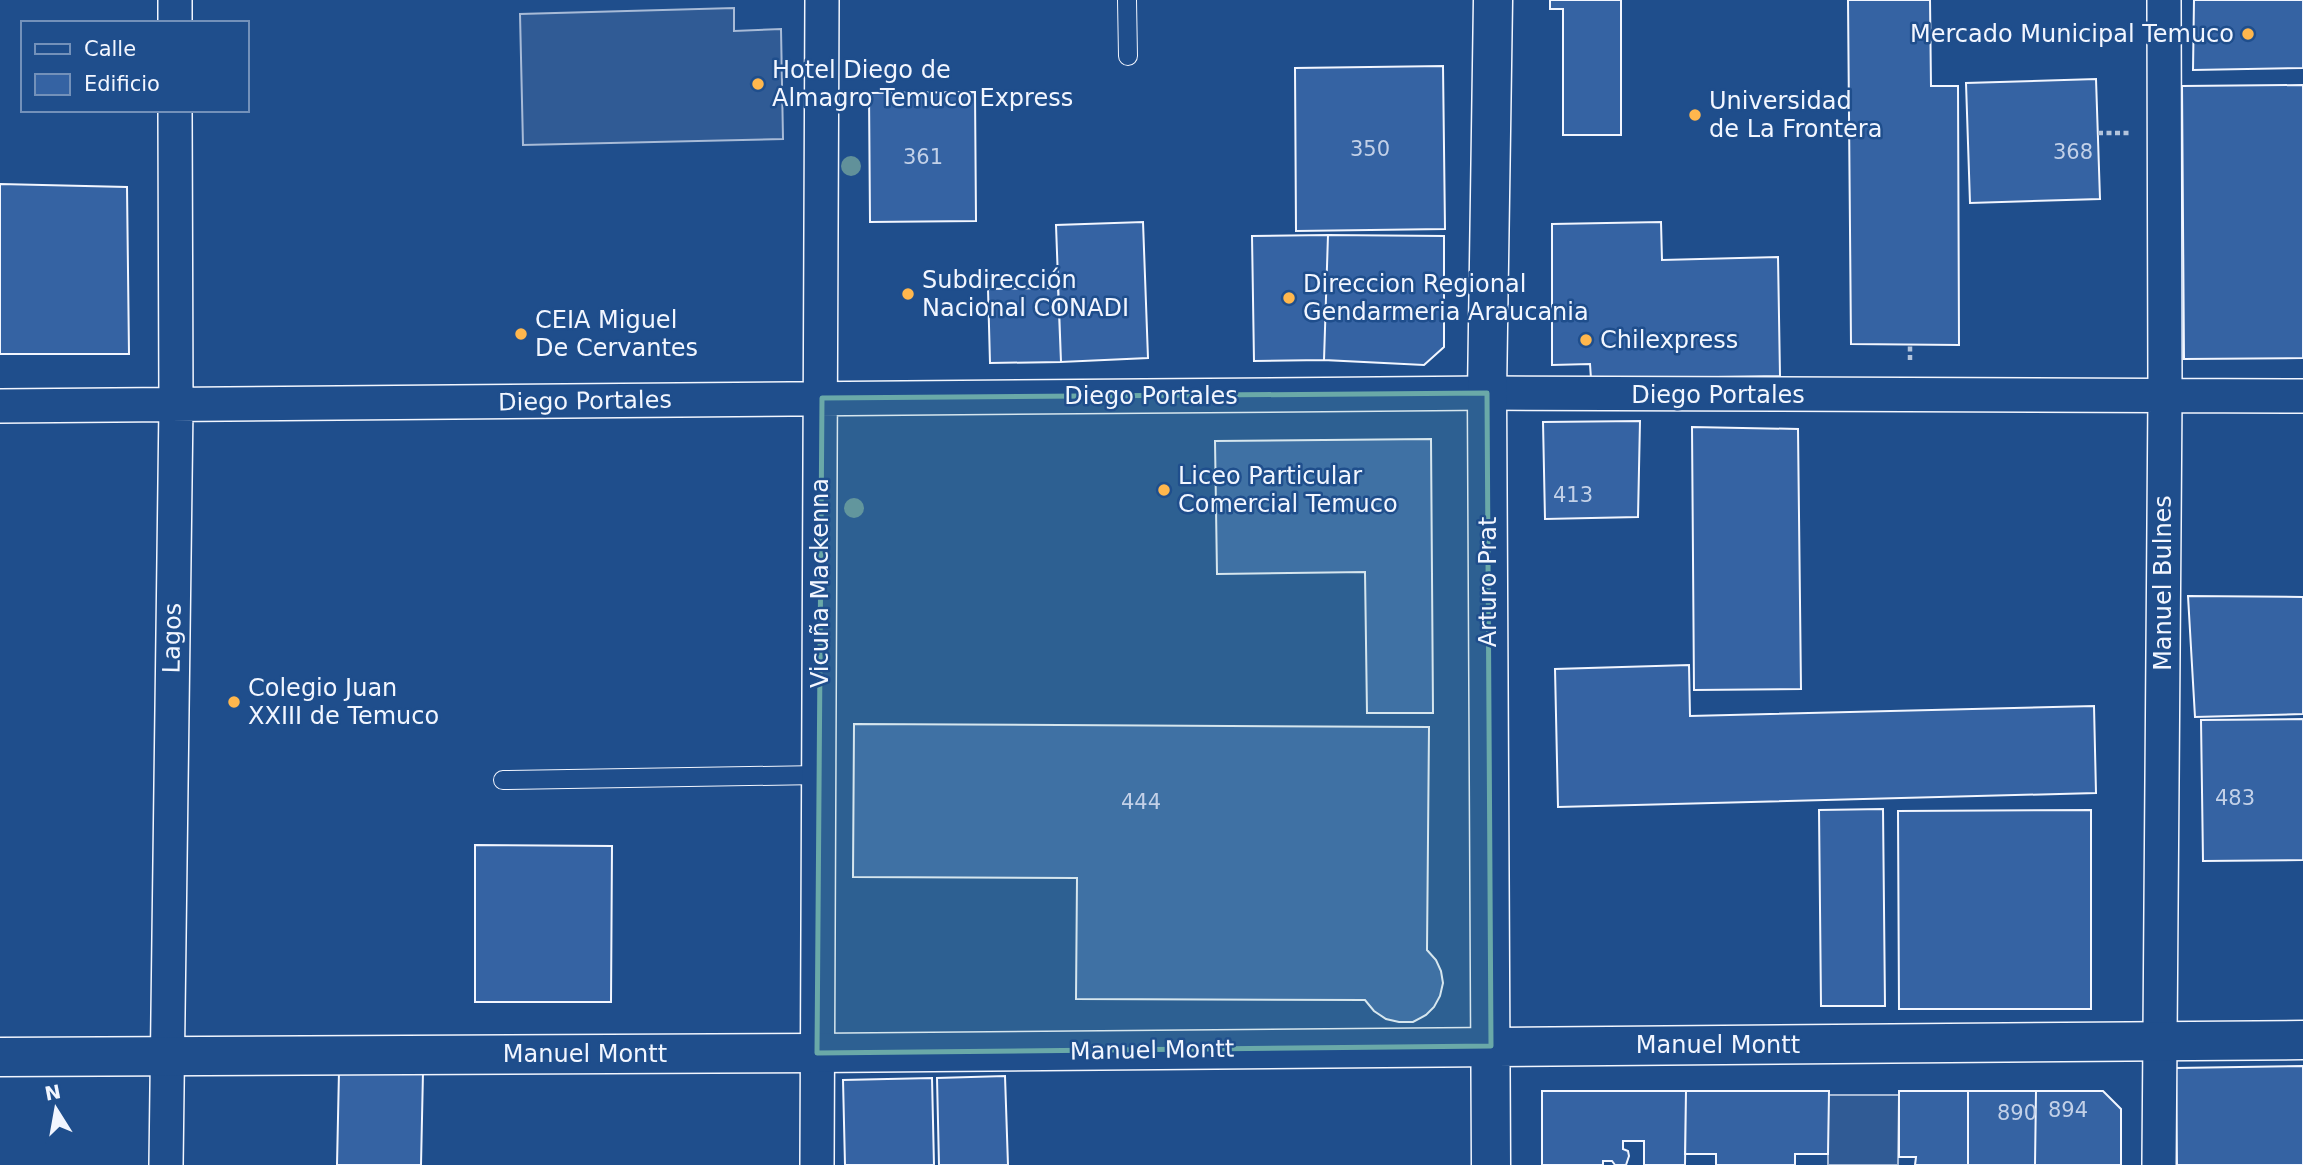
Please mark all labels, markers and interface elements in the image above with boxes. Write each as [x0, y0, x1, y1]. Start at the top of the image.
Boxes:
place label: Mercado Municipal Temuco [1910, 20, 2234, 48]
legend [21, 21, 248, 112]
marker: Mercado Municipal Temuco [2240, 26, 2256, 42]
text: Calle [84, 37, 136, 61]
place label: Hotel Diego de Almagro Temuco Express [772, 56, 1073, 112]
text: Edificio [84, 72, 160, 96]
marker: Hotel Diego de Almagro Temuco Express [750, 76, 766, 92]
place label: Universidad de La Frontera [1709, 87, 1882, 143]
marker: Universidad de La Frontera [1687, 107, 1703, 123]
house number: 350 [1350, 137, 1390, 161]
house number: 368 [2053, 140, 2093, 164]
house number: 361 [903, 145, 943, 169]
place label: Subdirección Nacional CONADI [922, 266, 1129, 322]
place label: Direccion Regional Gendarmeria Araucania [1303, 270, 1589, 326]
marker: Subdirección Nacional CONADI [900, 286, 916, 302]
marker: Direccion Regional Gendarmeria Araucania [1281, 290, 1297, 306]
place label: CEIA Miguel De Cervantes [535, 306, 698, 362]
marker: CEIA Miguel De Cervantes [513, 326, 529, 342]
place label: Chilexpress [1600, 326, 1738, 354]
marker: Chilexpress [1578, 332, 1594, 348]
street label: Diego Portales [1631, 381, 1805, 409]
street label: Diego Portales [1064, 382, 1238, 410]
street label: Diego Portales [498, 385, 672, 417]
place label: Liceo Particular Comercial Temuco [1178, 462, 1398, 518]
street label: Vicuña Mackenna [806, 478, 834, 688]
marker: Liceo Particular Comercial Temuco [1156, 482, 1172, 498]
house number: 413 [1553, 483, 1593, 507]
street label: Manuel Bulnes [2149, 495, 2177, 671]
street label: Arturo Prat [1474, 517, 1502, 647]
street label: Lagos [157, 603, 187, 673]
place label: Colegio Juan XXIII de Temuco [248, 674, 439, 730]
marker: Colegio Juan XXIII de Temuco [226, 694, 242, 710]
house number: 483 [2215, 786, 2255, 810]
house number: 444 [1121, 790, 1161, 814]
street label: Manuel Montt [1636, 1031, 1800, 1059]
street label: Manuel Montt [1070, 1035, 1234, 1065]
street label: Manuel Montt [503, 1040, 667, 1068]
north arrow [21, 1074, 91, 1144]
text: N [43, 1080, 63, 1105]
house number: 894 [2048, 1098, 2088, 1122]
house number: 890 [1997, 1101, 2037, 1125]

